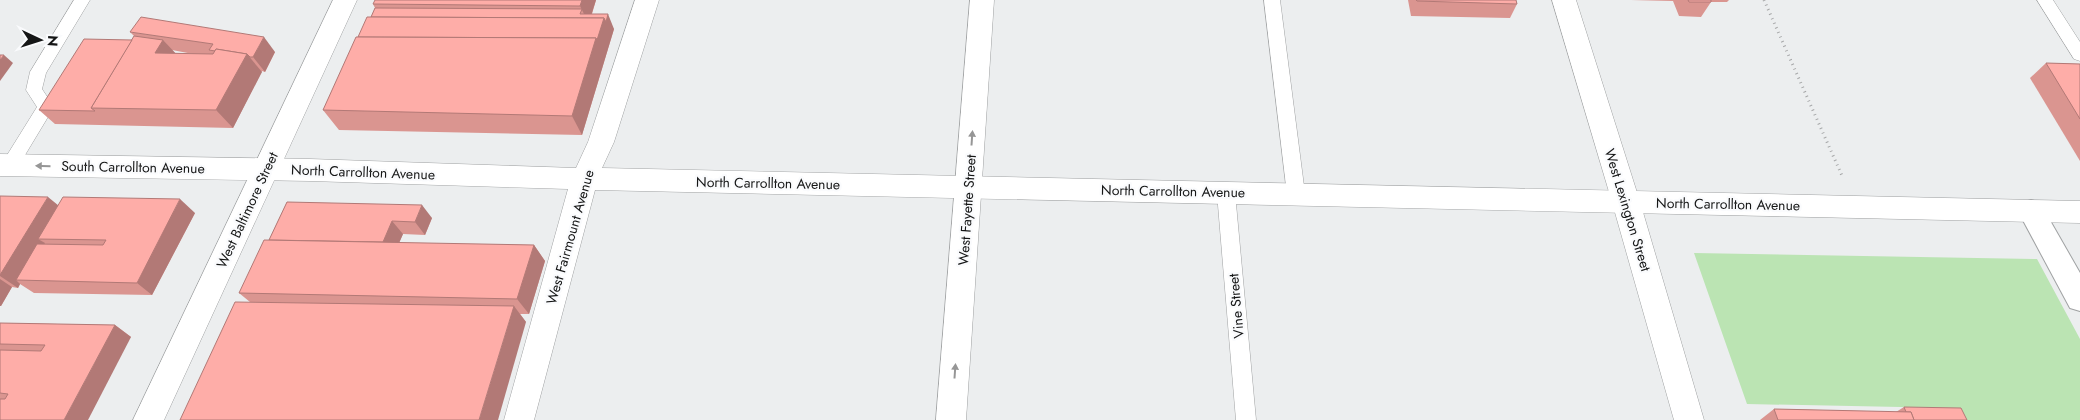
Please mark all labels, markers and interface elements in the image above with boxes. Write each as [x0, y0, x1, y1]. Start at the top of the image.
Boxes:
north arrow [15, 15, 65, 65]
text: N [43, 35, 63, 47]
one-way arrow [968, 130, 976, 146]
street label: West Lexington Street [1600, 146, 1656, 274]
street label: West Baltimore Street [211, 148, 283, 271]
street label: West Fayette Street [953, 153, 981, 266]
street label: South Carrollton Avenue [61, 156, 205, 178]
street label: North Carrollton Avenue [291, 159, 435, 185]
one-way arrow [34, 162, 50, 170]
street label: West Fairmount Avenue [541, 167, 599, 307]
street label: North Carrollton Avenue [696, 172, 840, 194]
street label: North Carrollton Avenue [1101, 180, 1245, 202]
street label: North Carrollton Avenue [1656, 193, 1800, 215]
street label: Vine Street [1223, 272, 1249, 339]
one-way arrow [951, 363, 959, 379]

